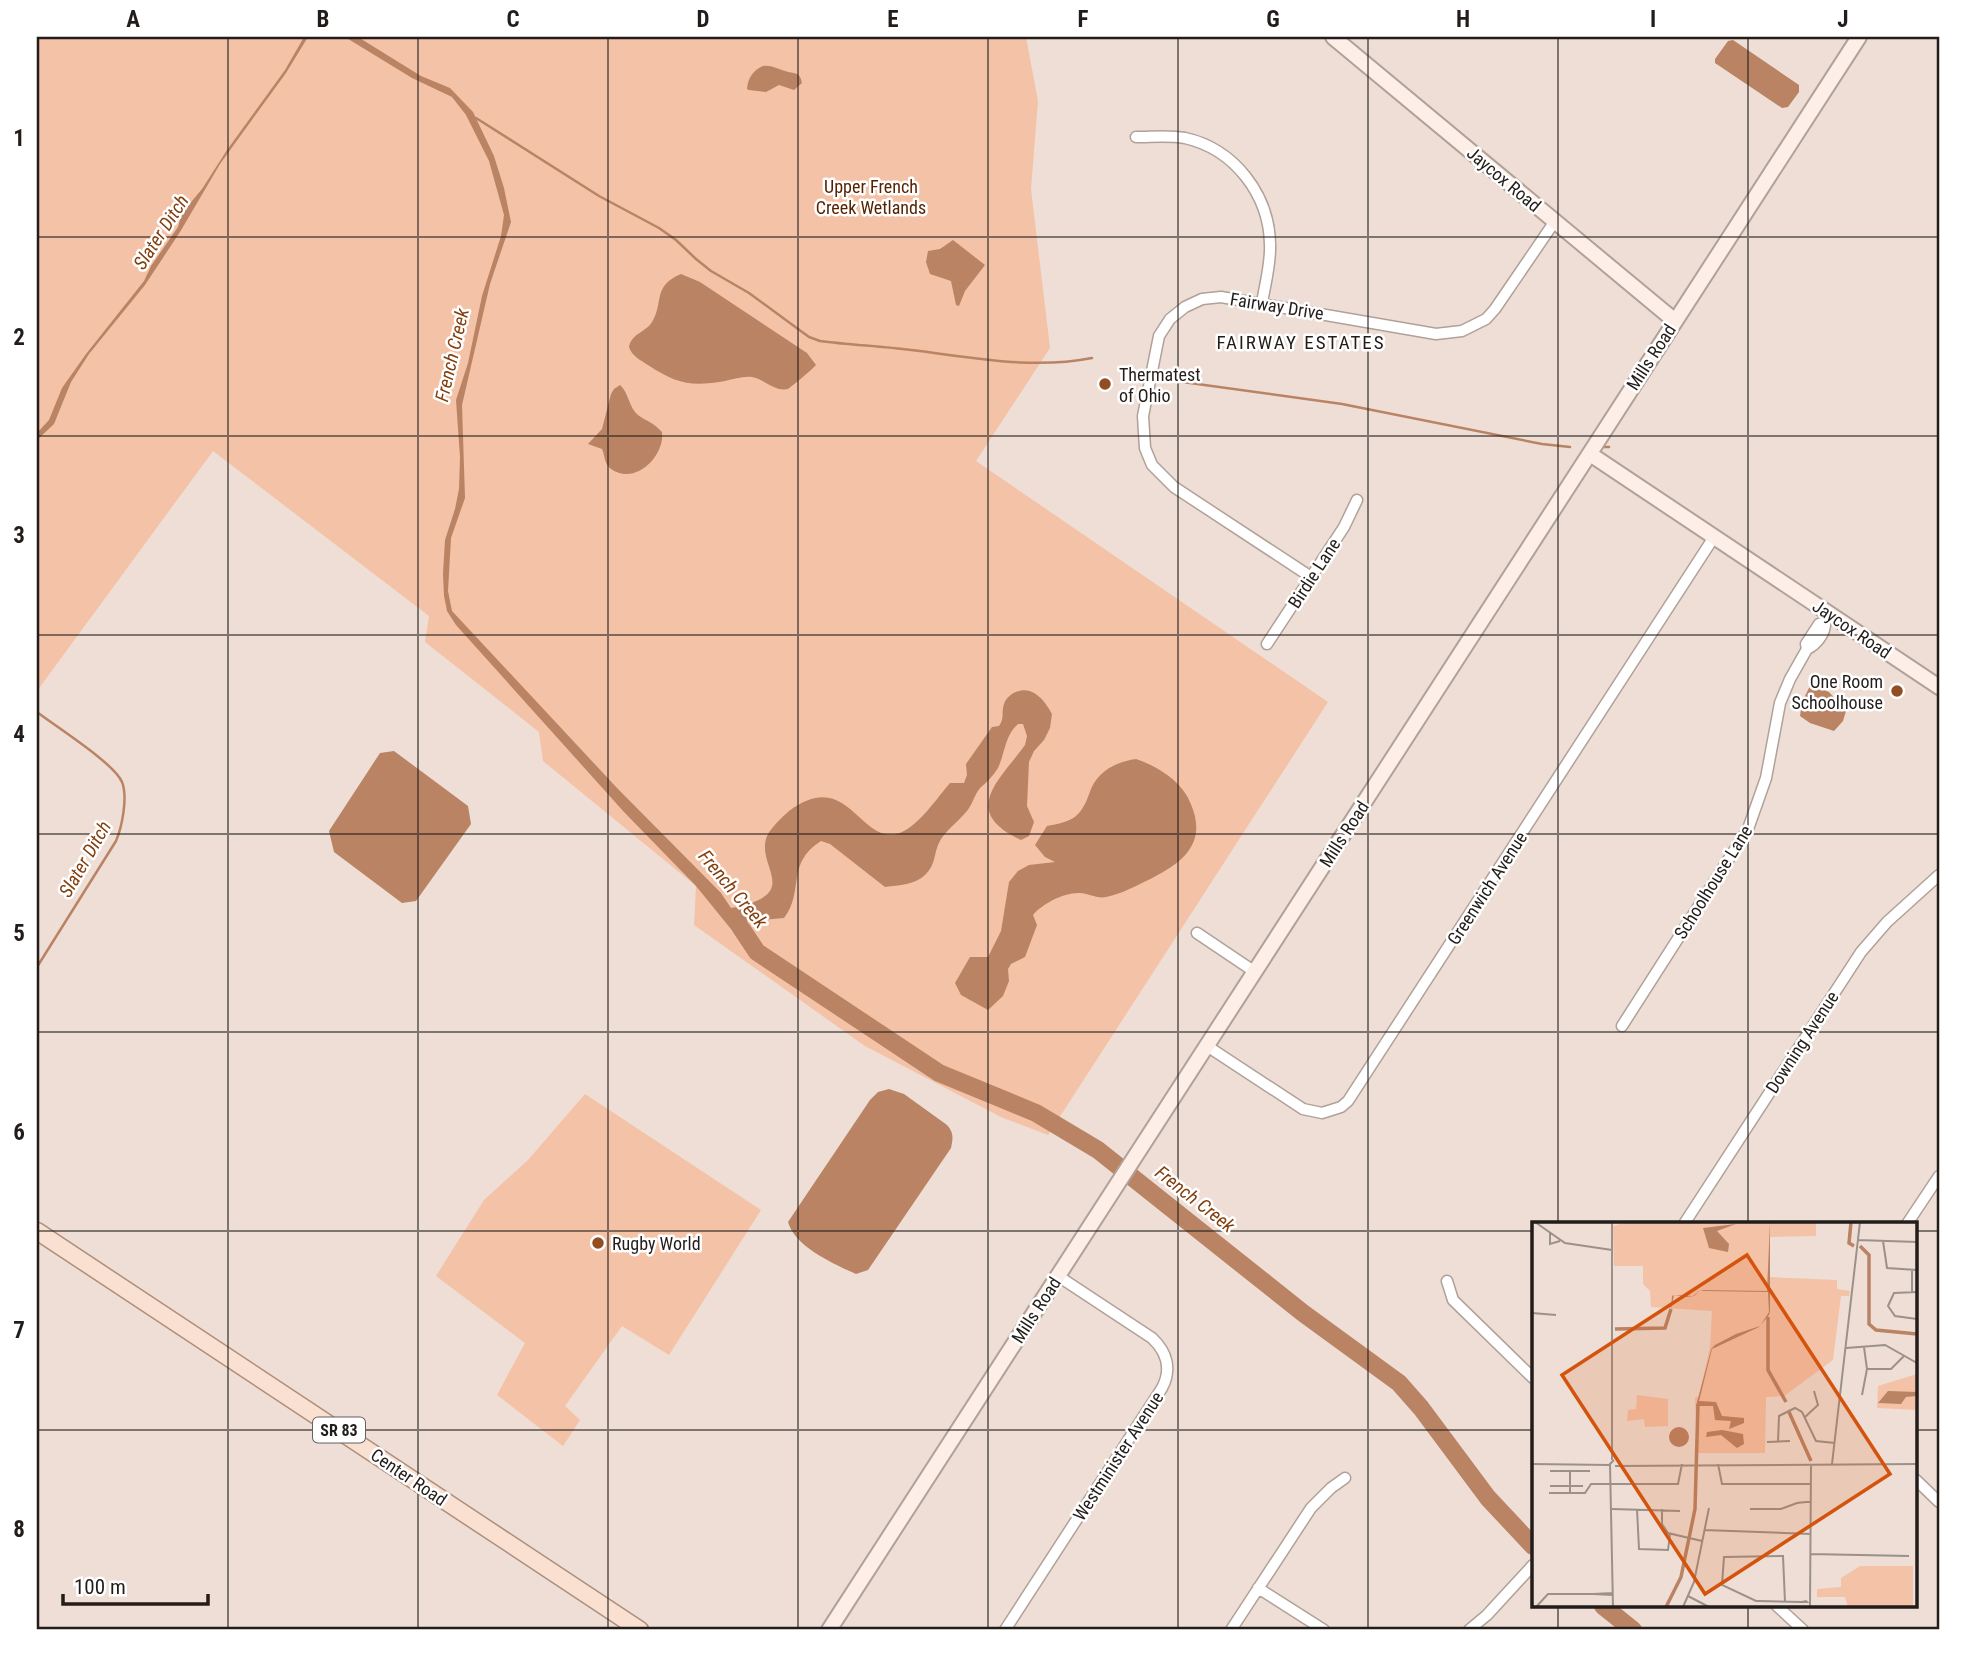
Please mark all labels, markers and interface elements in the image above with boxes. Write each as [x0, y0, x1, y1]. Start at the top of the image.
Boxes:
text: A [126, 6, 140, 33]
text: B [317, 6, 329, 33]
text: C [506, 6, 520, 33]
text: D [697, 6, 710, 33]
text: E [887, 6, 899, 33]
text: F [1078, 6, 1089, 33]
text: G [1266, 6, 1280, 33]
text: H [1456, 6, 1470, 33]
text: I [1650, 6, 1656, 33]
text: J [1837, 6, 1849, 33]
text: 1 [13, 125, 25, 152]
street label: Jaycox Road [1463, 142, 1545, 216]
park label: Upper French Creek Wetlands [816, 176, 926, 218]
water label: Slater Ditch [128, 190, 194, 274]
street label: Fairway Drive [1229, 288, 1325, 324]
water label: French Creek [430, 306, 474, 404]
street label: Mills Road [1622, 320, 1680, 394]
text: 2 [13, 324, 25, 351]
district label: FAIRWAY ESTATES [1216, 331, 1386, 354]
place label: Thermatest of Ohio [1119, 364, 1200, 406]
marker: Thermatest of Ohio [1097, 376, 1113, 392]
text: 3 [13, 522, 25, 549]
street label: Birdie Lane [1284, 534, 1344, 612]
street label: Jaycox Road [1809, 595, 1895, 663]
place label: One Room Schoolhouse [1791, 671, 1883, 713]
marker: One Room Schoolhouse [1889, 683, 1905, 699]
text: 4 [13, 721, 25, 748]
street label: Mills Road [1315, 797, 1373, 871]
water label: Slater Ditch [54, 817, 116, 901]
street label: Schoolhouse Lane [1670, 821, 1756, 943]
street label: Greenwich Avenue [1443, 828, 1531, 948]
water label: French Creek [694, 845, 773, 933]
text: 5 [13, 920, 25, 947]
street label: Downing Avenue [1761, 987, 1843, 1097]
text: 6 [13, 1119, 25, 1146]
water label: French Creek [1151, 1161, 1240, 1238]
inset map [1532, 1222, 1916, 1608]
place label: Rugby World [612, 1233, 701, 1254]
marker: Rugby World [590, 1235, 606, 1251]
street label: Mills Road [1007, 1273, 1065, 1347]
text: 7 [13, 1317, 25, 1344]
street label: Westminister Avenue [1069, 1388, 1167, 1524]
road number: SR 83 [313, 1418, 365, 1442]
street label: Center Road [367, 1444, 451, 1510]
text: 8 [13, 1516, 25, 1543]
scale bar [63, 1562, 208, 1606]
text: 100 m [74, 1575, 126, 1599]

